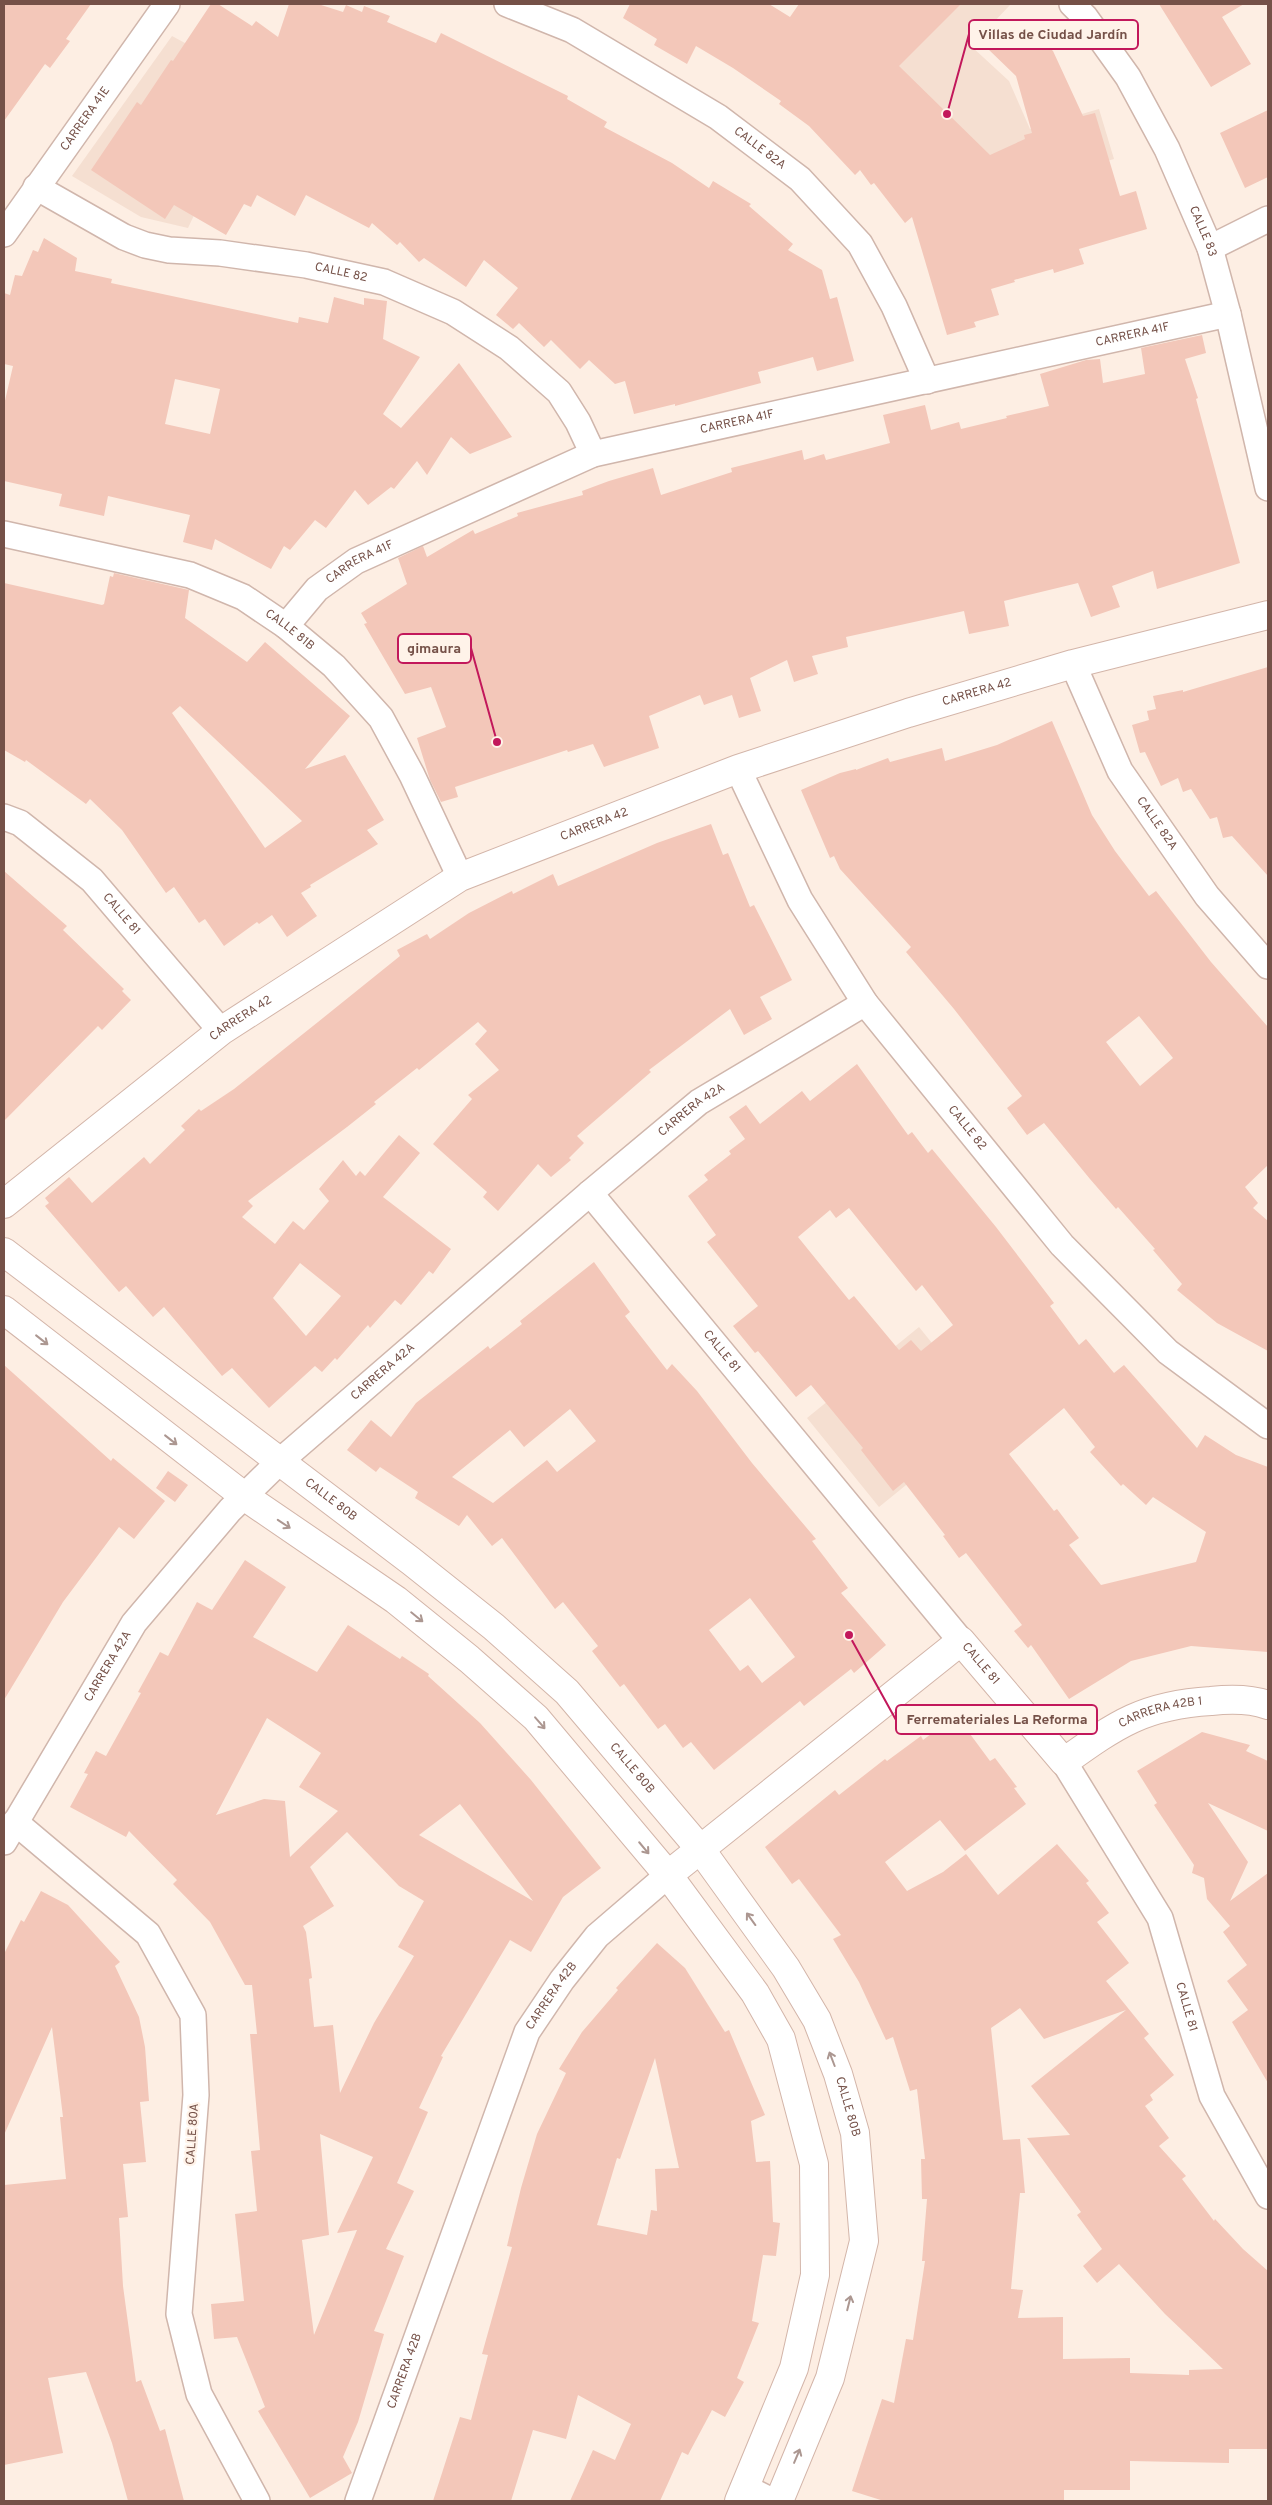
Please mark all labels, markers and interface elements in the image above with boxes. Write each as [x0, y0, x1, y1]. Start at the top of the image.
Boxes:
callout: Villas de Ciudad Jardín [969, 20, 1138, 49]
text: Villas de Ciudad Jardín [978, 27, 1128, 44]
street label: CARRERA 41E [57, 83, 114, 155]
street label: CALLE 82A [730, 123, 789, 173]
street label: CALLE 83 [1185, 204, 1220, 259]
street label: CALLE 82 [313, 259, 369, 286]
street label: CARRERA 41F [1094, 319, 1171, 351]
street label: CARRERA 41F [699, 406, 776, 438]
street label: CARRERA 41F [323, 537, 396, 588]
street label: CALLE 81B [262, 606, 318, 654]
callout: gimaura [398, 634, 471, 663]
text: gimaura [407, 641, 461, 658]
street label: CARRERA 42 [940, 675, 1014, 710]
street label: CALLE 82A [1132, 794, 1181, 853]
street label: CARRERA 42 [558, 804, 631, 845]
street label: CALLE 81 [99, 890, 144, 939]
street label: CARRERA 42 [206, 992, 275, 1045]
street label: CARRERA 42A [655, 1080, 728, 1141]
street label: CALLE 82 [944, 1102, 990, 1154]
street label: CALLE 81 [699, 1327, 744, 1376]
one-way arrow [35, 1335, 48, 1346]
street label: CARRERA 42A [348, 1340, 418, 1404]
one-way arrow [164, 1434, 177, 1445]
street label: CALLE 80B [301, 1475, 360, 1525]
one-way arrow [277, 1519, 291, 1529]
one-way arrow [410, 1612, 423, 1623]
street label: CARRERA 42A [81, 1628, 135, 1705]
street label: CALLE 81 [958, 1639, 1003, 1688]
street label: CARRERA 42B 1 [1116, 1694, 1203, 1732]
callout: Ferremateriales La Reforma [896, 1705, 1097, 1734]
text: Ferremateriales La Reforma [907, 1712, 1087, 1729]
one-way arrow [535, 1716, 546, 1729]
street label: CALLE 80B [606, 1740, 658, 1797]
one-way arrow [639, 1841, 650, 1854]
one-way arrow [746, 1912, 756, 1926]
street label: CARRERA 42B [522, 1959, 581, 2033]
street label: CALLE 81 [1171, 1981, 1201, 2034]
one-way arrow [827, 2051, 836, 2067]
street label: CALLE 80B [831, 2075, 864, 2139]
street label: CALLE 80A [183, 2103, 203, 2165]
one-way arrow [845, 2295, 854, 2311]
street label: CARRERA 42B [384, 2331, 426, 2411]
one-way arrow [793, 2449, 803, 2464]

